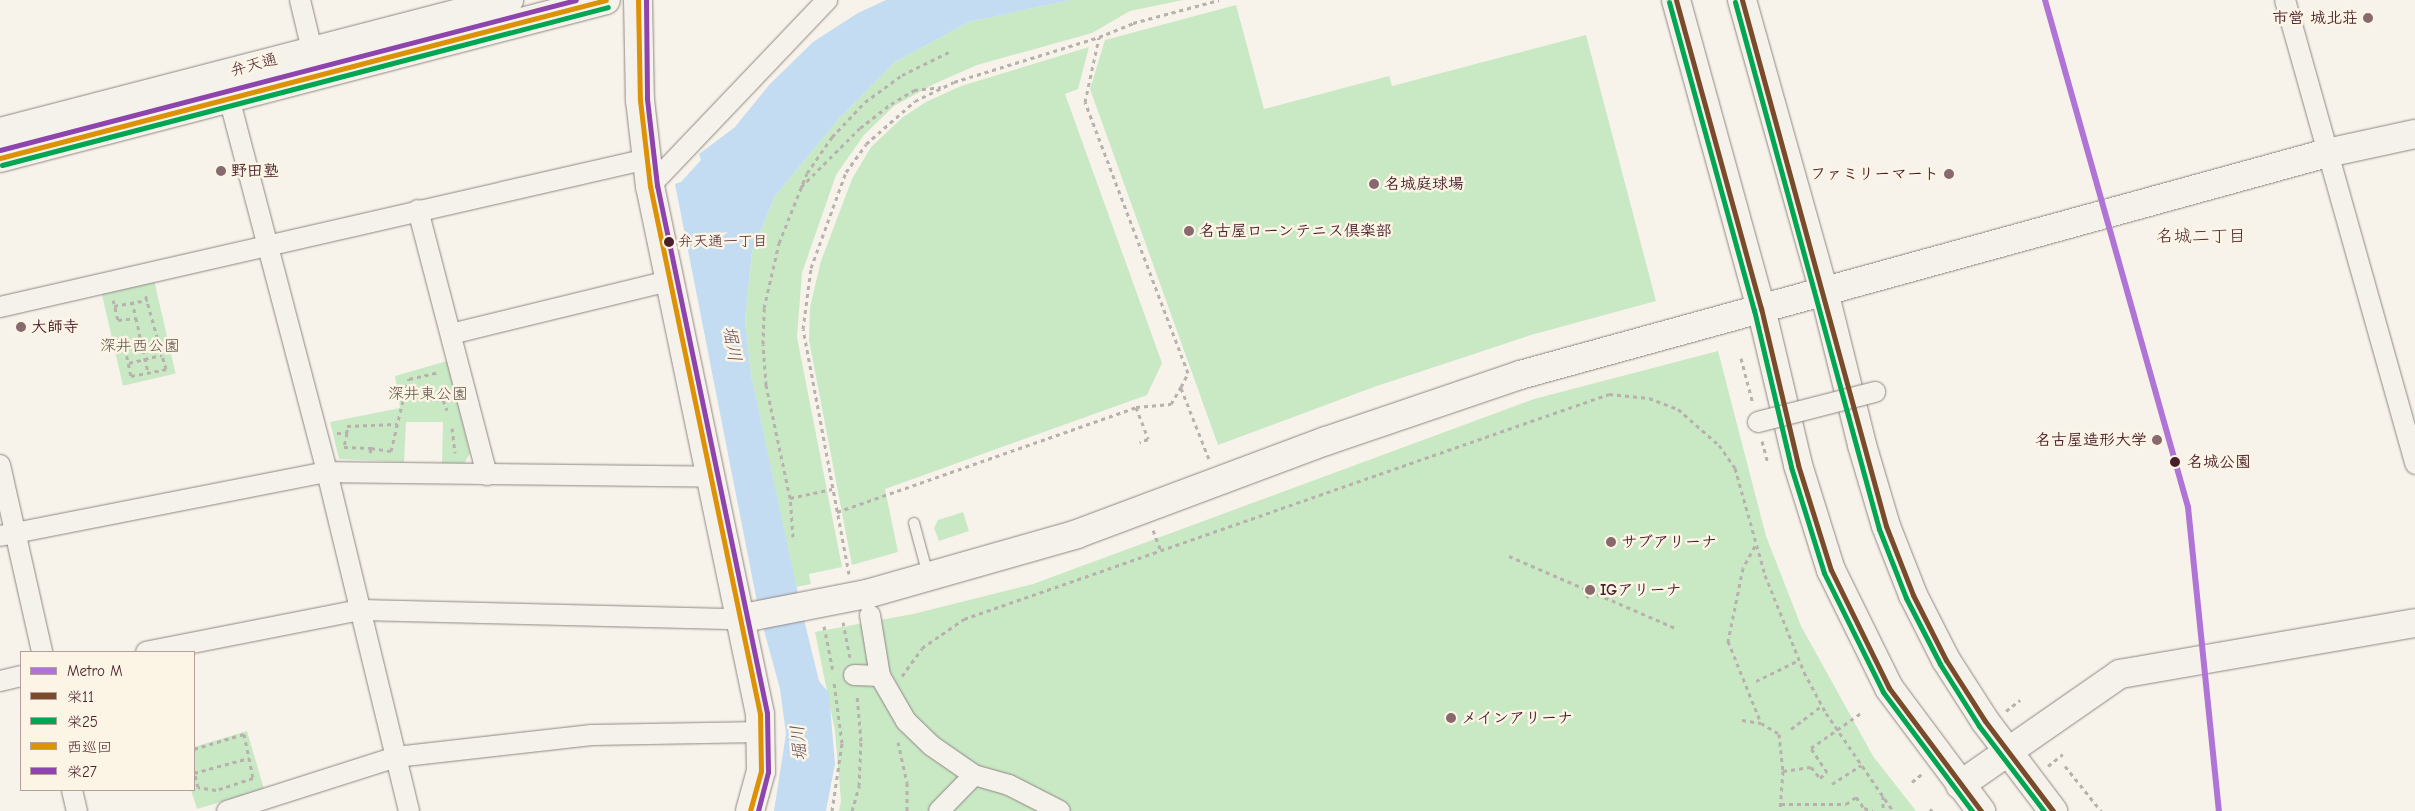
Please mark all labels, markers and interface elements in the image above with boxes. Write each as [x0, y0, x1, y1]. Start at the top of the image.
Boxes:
place label: 市営 城北荘 [2272, 8, 2358, 28]
marker: 市営 城北荘 [2362, 12, 2374, 24]
street label: 弁天通 [228, 50, 280, 80]
place label: 野田塾 [231, 161, 279, 181]
place label: ファミリーマート [1811, 164, 1939, 184]
marker: 野田塾 [215, 165, 227, 177]
marker: ファミリーマート [1943, 168, 1955, 180]
place label: 名城庭球場 [1384, 174, 1464, 194]
marker: 名城庭球場 [1368, 178, 1380, 190]
place label: 名古屋ローンテニス倶楽部 [1199, 221, 1391, 241]
marker: 名古屋ローンテニス倶楽部 [1183, 225, 1195, 237]
district label: 名城二丁目 [2156, 226, 2246, 248]
place label: 弁天通一丁目 [678, 233, 768, 251]
marker: 弁天通一丁目 [664, 237, 674, 247]
place label: 大師寺 [31, 317, 79, 337]
marker: 大師寺 [15, 321, 27, 333]
water label: 堀川 [717, 324, 745, 364]
park label: 深井西公園 [100, 336, 180, 356]
park label: 深井東公園 [388, 384, 468, 404]
place label: 名古屋造形大学 [2035, 430, 2147, 450]
marker: 名古屋造形大学 [2151, 434, 2163, 446]
place label: 名城公園 [2187, 452, 2251, 472]
marker: 名城公園 [2167, 454, 2183, 470]
place label: サブアリーナ [1621, 532, 1717, 552]
marker: サブアリーナ [1605, 536, 1617, 548]
place label: IGアリーナ [1600, 580, 1681, 600]
marker: IGアリーナ [1584, 584, 1596, 596]
legend [20, 651, 195, 791]
text: Metro M [67, 662, 123, 680]
text: 栄11 [67, 688, 94, 706]
place label: メインアリーナ [1461, 708, 1573, 728]
marker: メインアリーナ [1445, 712, 1457, 724]
text: 栄25 [67, 713, 98, 731]
water label: 堀川 [787, 724, 813, 762]
text: 西巡回 [67, 738, 112, 756]
text: 栄27 [67, 763, 97, 781]

